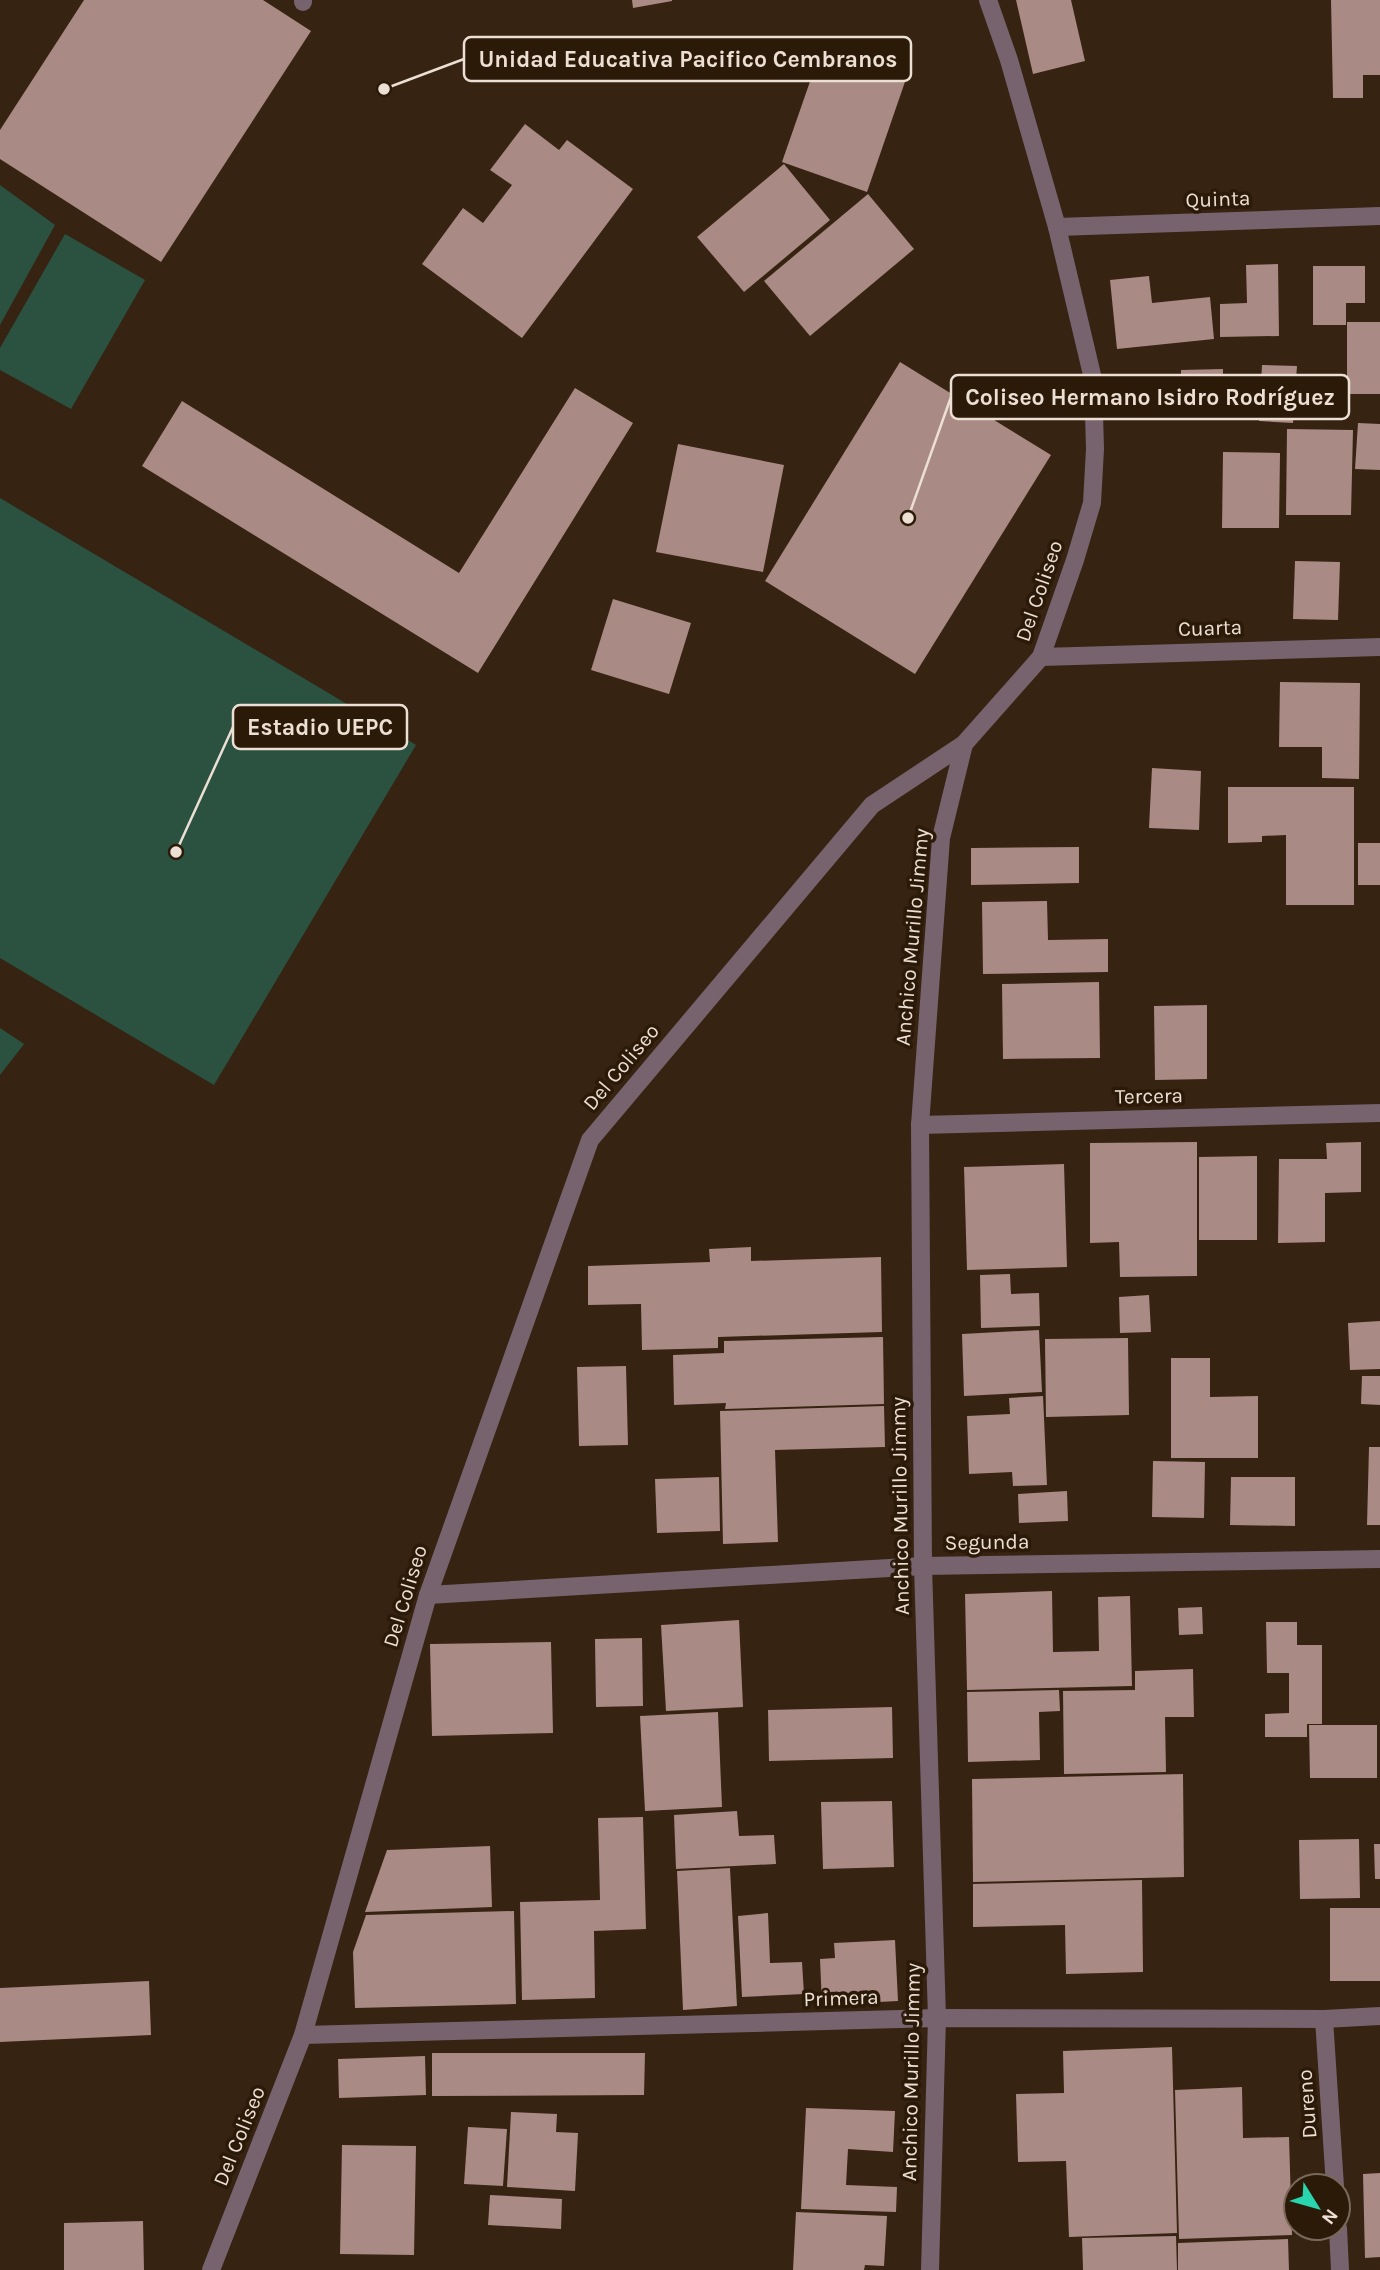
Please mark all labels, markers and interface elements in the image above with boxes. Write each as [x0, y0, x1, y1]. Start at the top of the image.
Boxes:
callout: Unidad Educativa Pacifico Cembranos [464, 37, 911, 81]
text: Unidad Educativa Pacifico Cembranos [479, 46, 897, 73]
street label: Quinta [1185, 186, 1251, 212]
callout: Coliseo Hermano Isidro Rodríguez [951, 375, 1349, 419]
text: Coliseo Hermano Isidro Rodríguez [965, 384, 1335, 411]
street label: Del Coliseo [1011, 537, 1067, 645]
street label: Cuarta [1177, 615, 1243, 641]
callout: Estadio UEPC [233, 705, 407, 749]
text: Estadio UEPC [247, 714, 393, 741]
street label: Anchico Murillo Jimmy [891, 827, 933, 1047]
street label: Del Coliseo [578, 1019, 664, 1115]
street label: Tercera [1115, 1083, 1183, 1109]
street label: Anchico Murillo Jimmy [886, 1396, 914, 1615]
street label: Segunda [944, 1529, 1030, 1555]
street label: Del Coliseo [378, 1542, 432, 1650]
street label: Anchico Murillo Jimmy [897, 1962, 925, 2181]
street label: Primera [803, 1985, 879, 2011]
street label: Dureno [1293, 2069, 1321, 2139]
street label: Del Coliseo [208, 2083, 270, 2189]
north arrow [1282, 2172, 1352, 2242]
text: N [1317, 2205, 1343, 2229]

